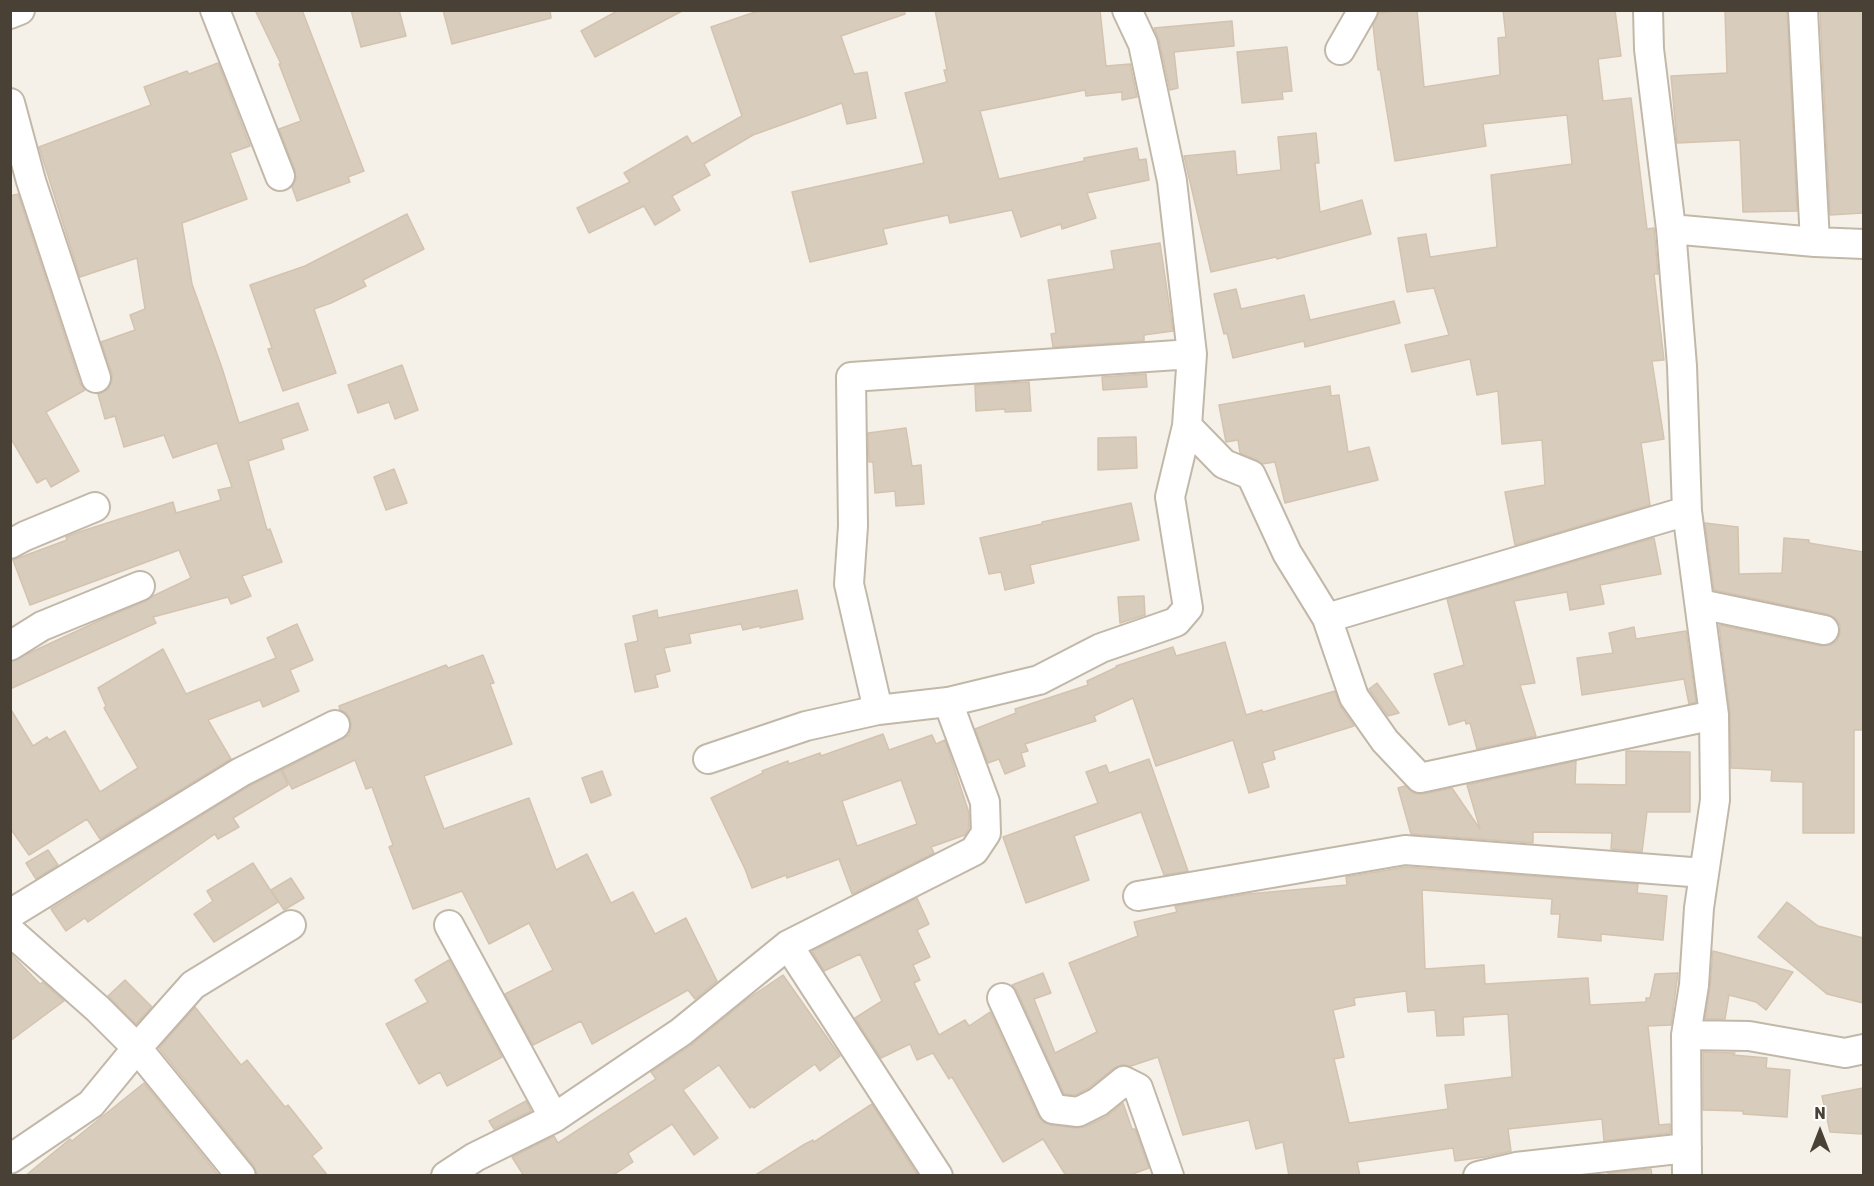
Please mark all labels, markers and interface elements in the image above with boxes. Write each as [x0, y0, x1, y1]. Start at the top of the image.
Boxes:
north arrow [1790, 1102, 1850, 1162]
text: N [1814, 1104, 1826, 1123]

